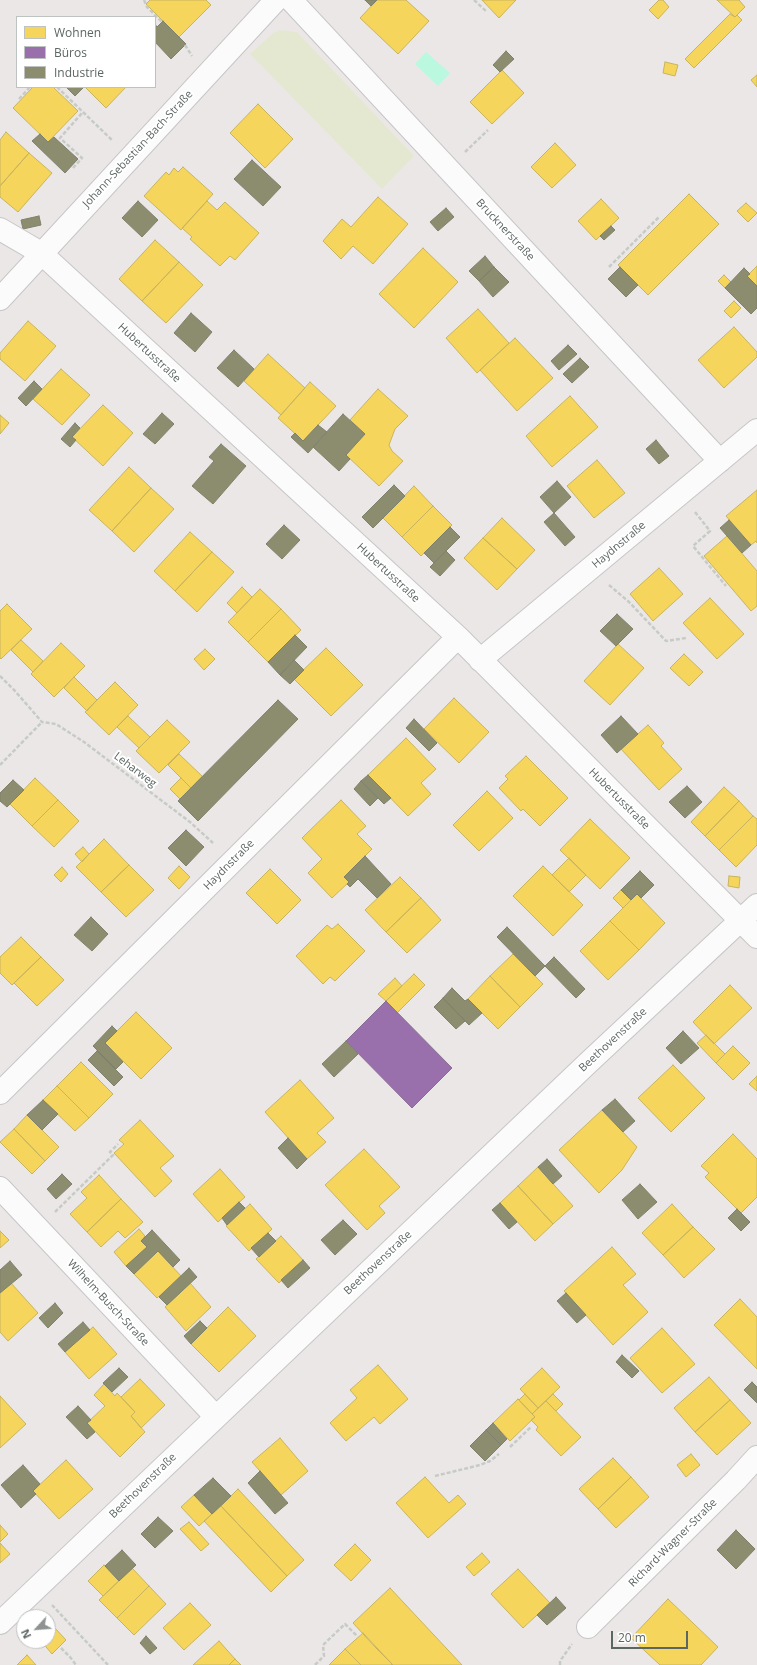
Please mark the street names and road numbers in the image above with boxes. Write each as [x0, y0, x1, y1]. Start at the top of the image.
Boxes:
street label: Johann-Sebastian-Bach-Straße [80, 88, 196, 210]
street label: Brucknerstraße [473, 196, 537, 264]
street label: Hubertusstraße [115, 321, 183, 385]
street label: Haydnstraße [589, 519, 649, 571]
street label: Hubertusstraße [354, 541, 422, 605]
street label: Leharweg [111, 750, 159, 790]
street label: Hubertusstraße [586, 766, 652, 832]
street label: Haydnstraße [201, 837, 257, 893]
street label: Beethovenstraße [576, 1005, 650, 1075]
street label: Beethovenstraße [341, 1228, 415, 1298]
street label: Wilhelm-Busch-Straße [65, 1257, 151, 1349]
street label: Beethovenstraße [107, 1451, 179, 1521]
street label: Richard-Wagner-Straße [626, 1496, 720, 1590]

